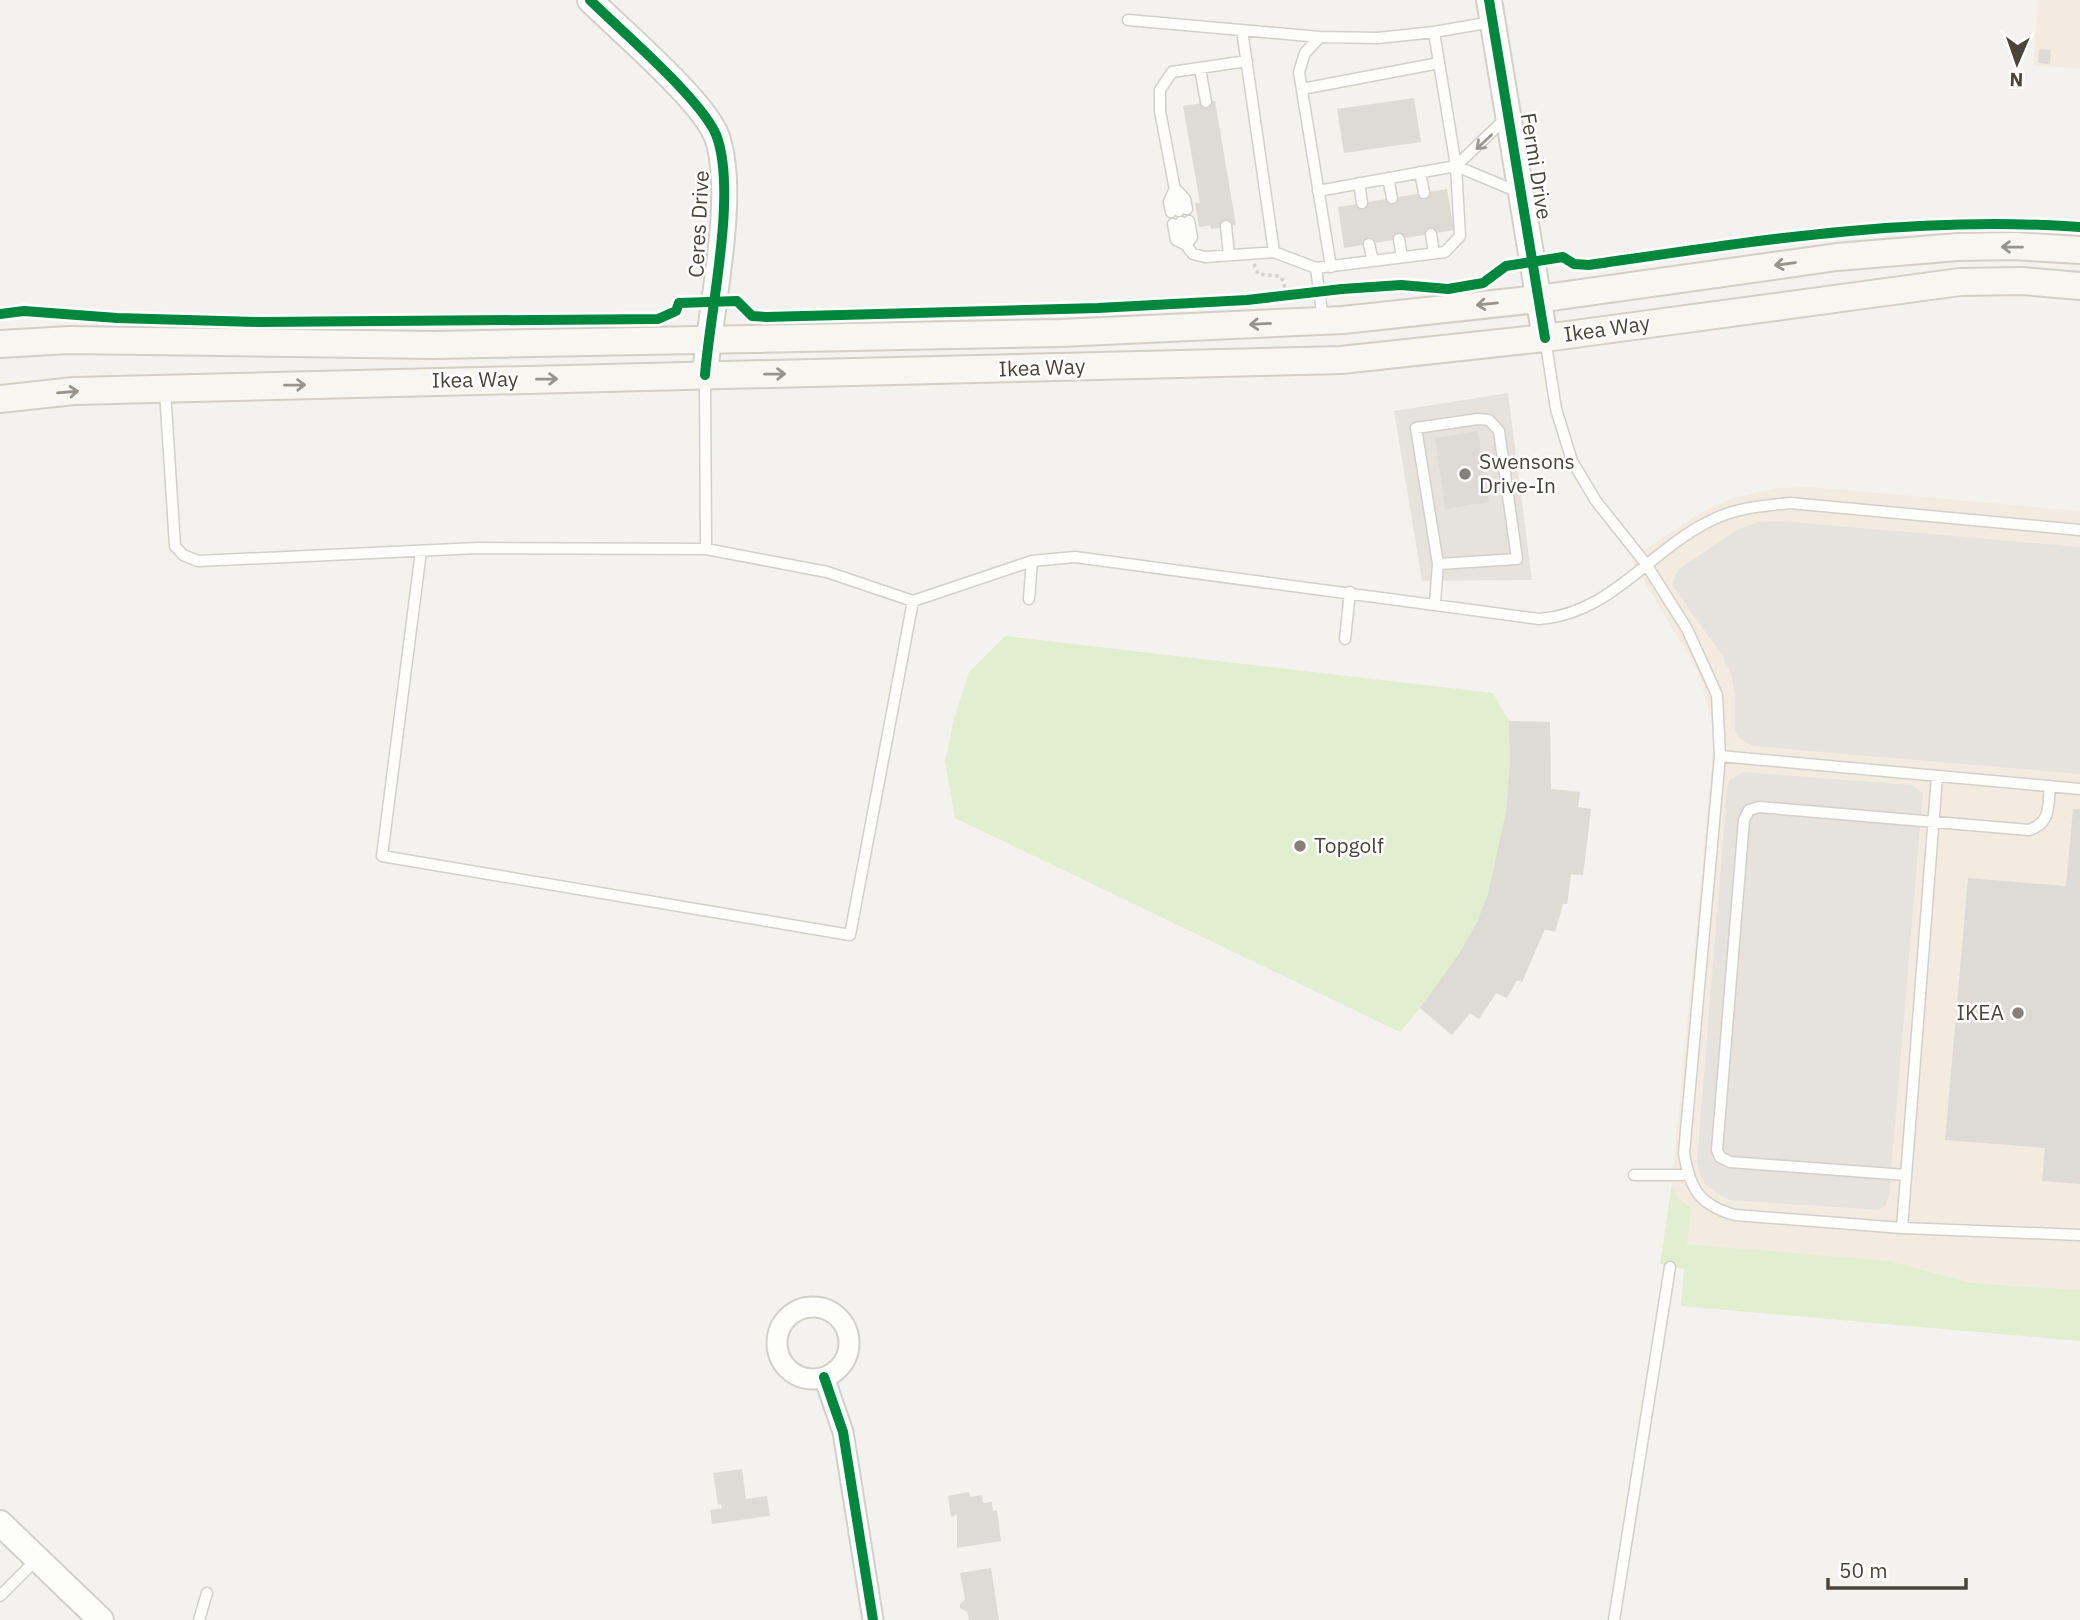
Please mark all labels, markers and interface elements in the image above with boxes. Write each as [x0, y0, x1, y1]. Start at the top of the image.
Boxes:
north arrow [1982, 28, 2052, 98]
text: N [2009, 68, 2024, 92]
street label: Fermi Drive [1515, 110, 1559, 221]
one-way arrow [1476, 133, 1493, 150]
street label: Ceres Drive [681, 169, 715, 278]
one-way arrow [2001, 240, 2024, 253]
one-way arrow [1774, 258, 1797, 271]
one-way arrow [1476, 298, 1499, 311]
street label: Ikea Way [1562, 308, 1652, 348]
one-way arrow [1249, 317, 1272, 330]
street label: Ikea Way [998, 351, 1086, 383]
street label: Ikea Way [431, 364, 519, 394]
one-way arrow [763, 367, 786, 381]
one-way arrow [535, 372, 558, 386]
one-way arrow [283, 378, 306, 391]
one-way arrow [56, 385, 79, 398]
place label: Swensons Drive-In [1479, 447, 1575, 499]
marker: Swensons Drive-In [1457, 466, 1473, 482]
place label: Topgolf [1314, 831, 1384, 859]
marker: Topgolf [1292, 838, 1308, 854]
place label: IKEA [1957, 998, 2004, 1026]
marker: IKEA [2010, 1005, 2026, 1021]
scale bar [1828, 1546, 1966, 1590]
text: 50 m [1839, 1556, 1888, 1584]

